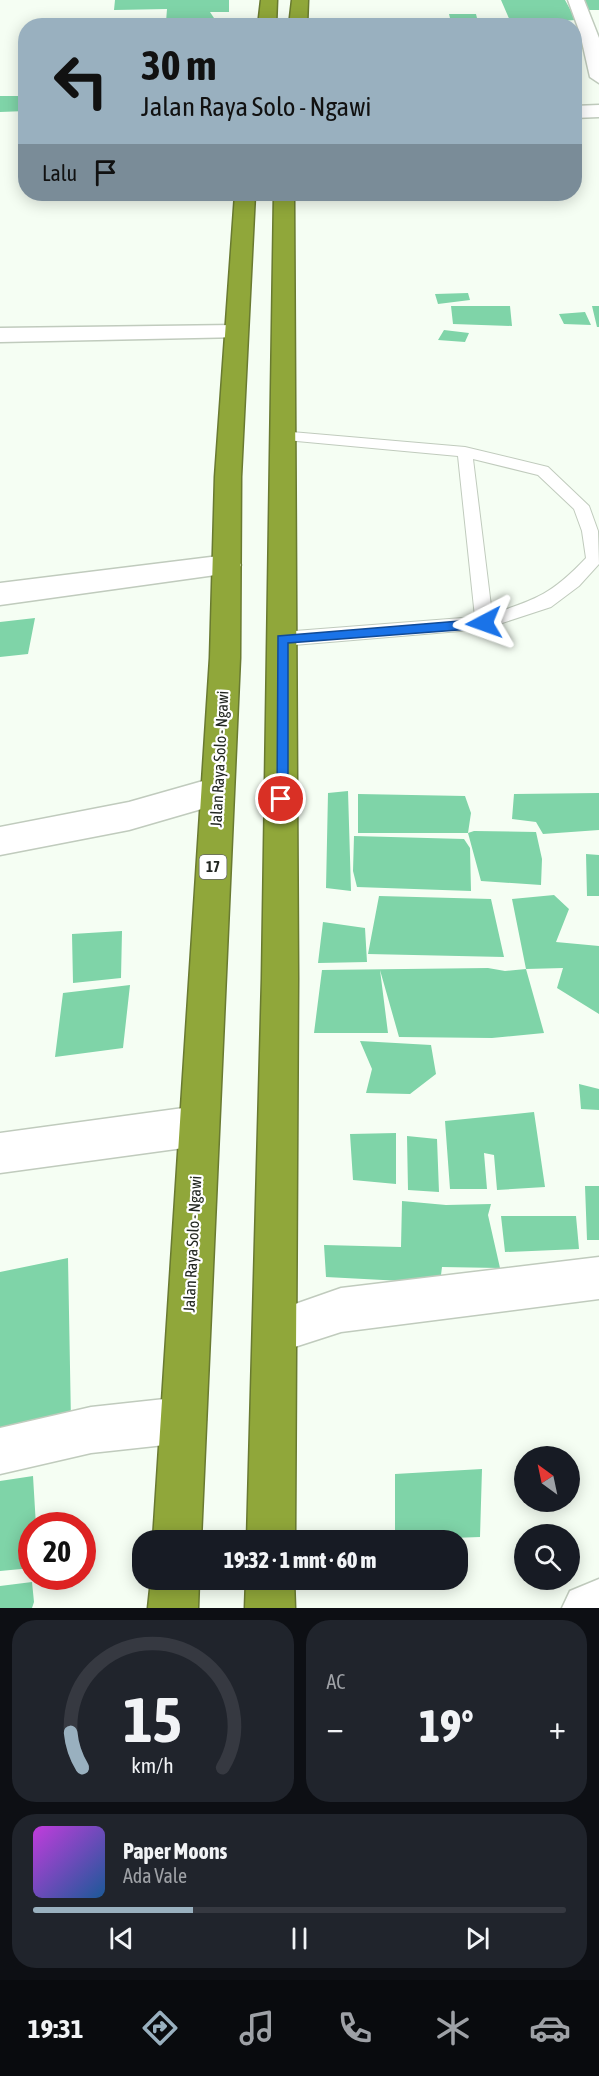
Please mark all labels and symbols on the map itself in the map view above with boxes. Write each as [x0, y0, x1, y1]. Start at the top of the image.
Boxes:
position arrow [452, 591, 516, 655]
street label: Jalan Raya Solo - Ngawi [206, 690, 233, 828]
pin [255, 773, 306, 824]
road number: 17 [200, 855, 226, 879]
street label: Jalan Raya Solo - Ngawi [179, 1175, 206, 1313]
north arrow [514, 1446, 580, 1512]
speed limit sign: 20 [18, 1512, 96, 1590]

